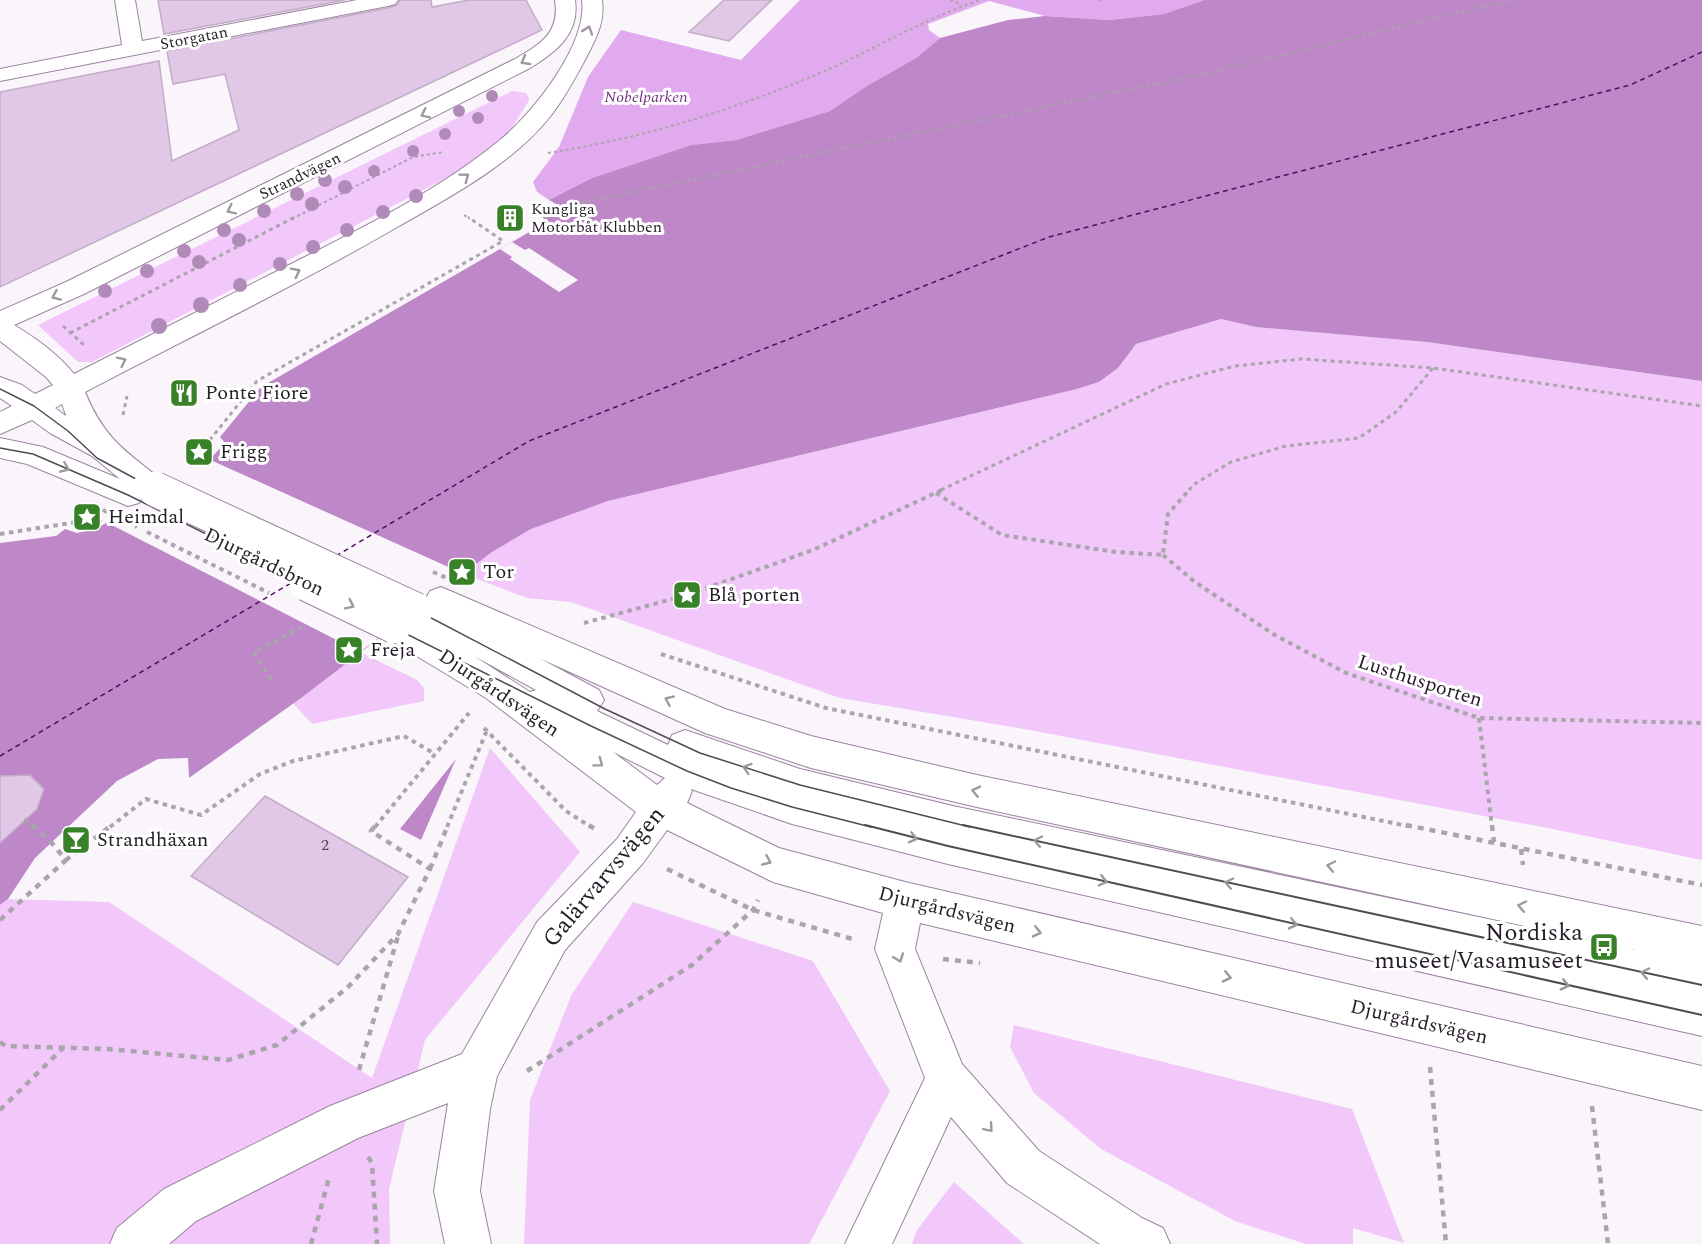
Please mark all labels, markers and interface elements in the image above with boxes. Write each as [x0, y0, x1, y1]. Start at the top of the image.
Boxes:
street label: Storgatan [158, 20, 230, 56]
one-way arrow [581, 25, 594, 36]
one-way arrow [521, 53, 531, 65]
park label: Nobelparken [604, 85, 688, 109]
one-way arrow [421, 107, 431, 118]
street label: Strandvägen [255, 146, 345, 206]
one-way arrow [459, 173, 470, 184]
place label: Kungliga Motorbåt Klubben [531, 197, 662, 239]
building icon: Kungliga Motorbåt Klubben [494, 202, 526, 234]
one-way arrow [227, 203, 238, 214]
one-way arrow [289, 268, 300, 280]
one-way arrow [52, 289, 63, 301]
one-way arrow [116, 357, 127, 369]
restaurant icon: Ponte Fiore [168, 377, 200, 409]
place label: Ponte Fiore [205, 378, 308, 408]
place icon: Frigg [183, 436, 215, 468]
place label: Frigg [220, 437, 267, 467]
one-way arrow [58, 461, 69, 473]
place icon: Heimdal [71, 501, 103, 533]
place label: Heimdal [108, 502, 184, 532]
street label: Djurgårdsbron [199, 520, 329, 604]
place icon: Tor [446, 556, 478, 588]
place label: Tor [483, 557, 514, 587]
place icon: Blå porten [671, 579, 703, 611]
place label: Blå porten [708, 580, 800, 610]
one-way arrow [344, 597, 355, 609]
place icon: Freja [333, 634, 365, 666]
place label: Freja [370, 635, 416, 665]
street label: Djurgårdsvägen [432, 641, 566, 745]
street label: Lusthusporten [1354, 647, 1486, 715]
one-way arrow [664, 696, 675, 708]
one-way arrow [593, 756, 604, 767]
one-way arrow [742, 763, 753, 775]
one-way arrow [971, 785, 981, 798]
street label: Galärvarvsvägen [534, 799, 674, 955]
bar icon: Strandhäxan [60, 824, 92, 856]
place label: Strandhäxan [97, 825, 208, 855]
one-way arrow [907, 830, 917, 843]
house number: 2 [321, 833, 329, 857]
one-way arrow [1033, 836, 1043, 849]
one-way arrow [761, 853, 772, 865]
one-way arrow [1326, 860, 1336, 873]
one-way arrow [1097, 874, 1107, 887]
one-way arrow [1224, 877, 1234, 890]
street label: Djurgårdsvägen [875, 878, 1019, 942]
one-way arrow [1517, 900, 1527, 913]
place label: Nordiska museet/Vasamuseet [1374, 915, 1583, 979]
one-way arrow [1288, 916, 1298, 929]
one-way arrow [1032, 924, 1042, 937]
bus stop icon: Nordiska museet/Vasamuseet [1588, 931, 1620, 963]
one-way arrow [892, 951, 904, 962]
one-way arrow [1640, 967, 1650, 980]
one-way arrow [1221, 969, 1231, 982]
one-way arrow [1560, 977, 1570, 990]
street label: Djurgårdsvägen [1347, 992, 1491, 1052]
one-way arrow [982, 1121, 993, 1132]

